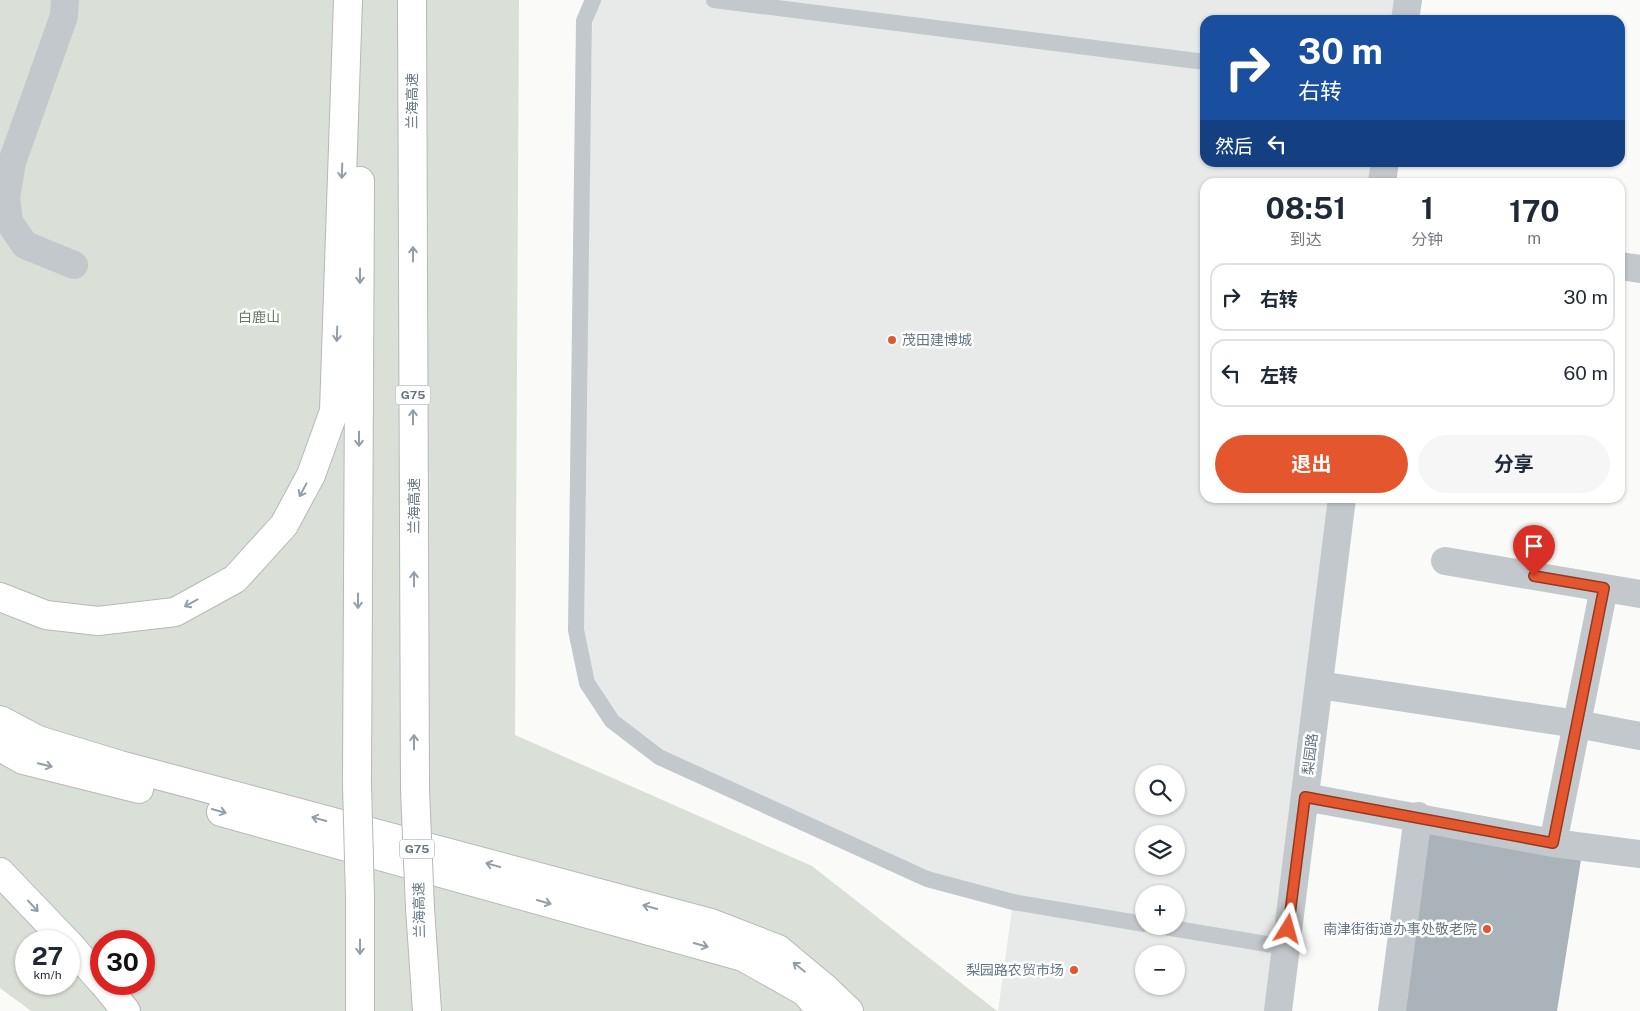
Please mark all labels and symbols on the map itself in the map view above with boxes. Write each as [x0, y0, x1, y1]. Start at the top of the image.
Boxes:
street label: 兰海高速 [404, 73, 420, 129]
one-way arrow [337, 162, 347, 179]
one-way arrow [408, 246, 418, 262]
one-way arrow [355, 268, 365, 284]
park label: 白鹿山 [238, 309, 280, 325]
one-way arrow [332, 325, 341, 341]
place label: 茂田建博城 [902, 332, 972, 348]
marker: 茂田建博城 [886, 334, 898, 346]
road number: G75 [396, 386, 430, 404]
one-way arrow [408, 409, 418, 425]
one-way arrow [354, 430, 364, 446]
street label: 兰海高速 [406, 478, 422, 534]
one-way arrow [297, 482, 307, 497]
pin [1513, 525, 1555, 576]
one-way arrow [409, 571, 419, 588]
one-way arrow [353, 592, 363, 609]
one-way arrow [184, 598, 199, 608]
street label: 梨园路 [1300, 732, 1320, 776]
one-way arrow [409, 734, 419, 750]
one-way arrow [36, 761, 52, 771]
one-way arrow [210, 807, 226, 817]
one-way arrow [312, 813, 328, 823]
road number: G75 [400, 840, 434, 859]
one-way arrow [486, 860, 502, 869]
street label: 兰海高速 [411, 882, 427, 938]
one-way arrow [536, 897, 552, 907]
one-way arrow [27, 900, 39, 913]
one-way arrow [643, 902, 659, 911]
position arrow [1261, 902, 1313, 954]
place label: 南津街街道办事处敬老院 [1323, 921, 1477, 937]
marker: 南津街街道办事处敬老院 [1481, 923, 1493, 935]
speed limit sign: 30 [90, 930, 155, 995]
one-way arrow [355, 938, 365, 955]
one-way arrow [692, 941, 708, 950]
one-way arrow [793, 961, 806, 972]
place label: 梨园路农贸市场 [966, 962, 1064, 978]
marker: 梨园路农贸市场 [1068, 964, 1080, 976]

